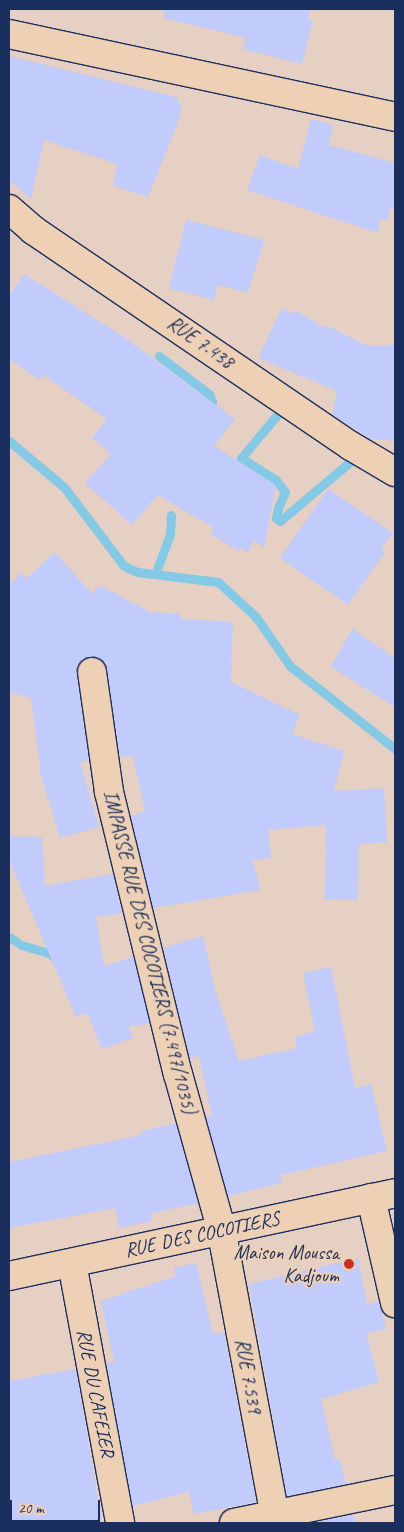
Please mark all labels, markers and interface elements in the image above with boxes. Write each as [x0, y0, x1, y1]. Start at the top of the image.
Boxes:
street label: RUE 7.438 [163, 310, 239, 374]
street label: IMPASSE RUE DES COCOTIERS (7.497/1035) [98, 787, 202, 1117]
street label: RUE DES COCOTIERS [122, 1206, 282, 1262]
place label: Maison Moussa Kadjoum [234, 1240, 339, 1287]
marker: Maison Moussa Kadjoum [343, 1258, 355, 1270]
street label: RUE DU CAFEIER [72, 1327, 120, 1459]
street label: RUE 7.539 [231, 1337, 267, 1415]
scale bar [12, 1490, 102, 1522]
text: 20 m [18, 1499, 44, 1518]

